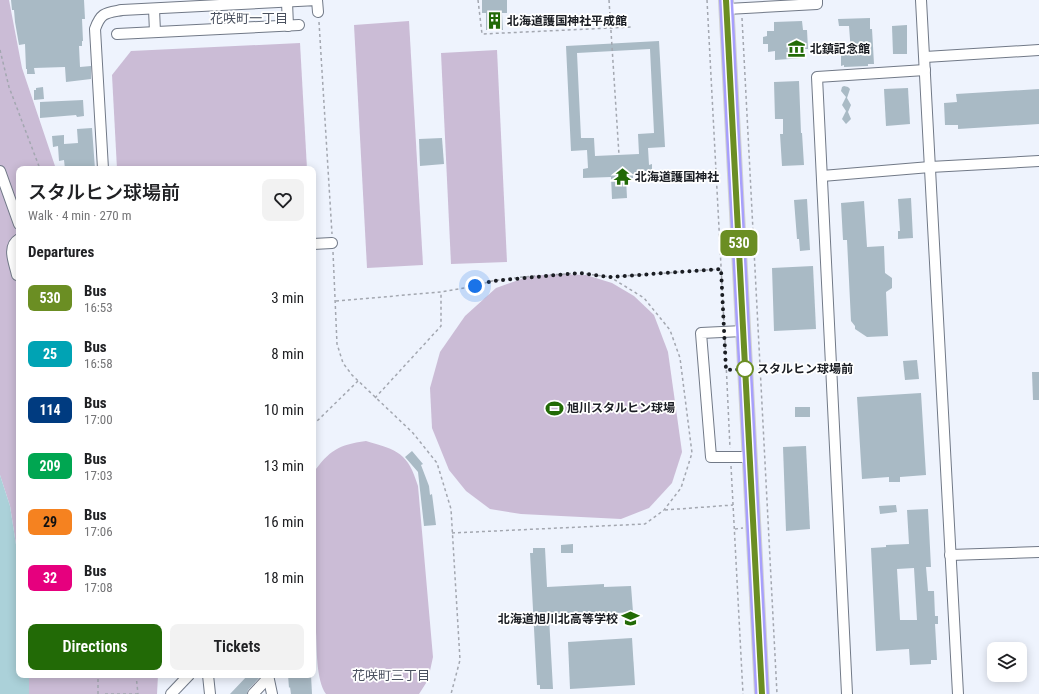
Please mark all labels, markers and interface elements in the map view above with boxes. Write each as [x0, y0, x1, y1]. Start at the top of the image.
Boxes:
district label: 花咲町一丁目 [210, 11, 288, 26]
building icon: 北海道護国神社平成館 [484, 11, 504, 31]
place label: 北海道護国神社平成館 [507, 14, 627, 28]
museum icon: 北鎮記念館 [787, 39, 807, 59]
place label: 北鎮記念館 [810, 42, 870, 56]
temple icon: 北海道護国神社 [612, 167, 632, 187]
place label: 北海道護国神社 [635, 170, 719, 184]
button: heart [262, 179, 304, 221]
text: スタルヒン球場前 [28, 181, 180, 204]
text: Walk · 4 min · 270 m [28, 208, 132, 223]
line badge: 530 [716, 230, 762, 256]
text: 530 [728, 235, 750, 251]
text: Departures [28, 243, 94, 261]
your location [465, 276, 485, 296]
text: Bus [84, 282, 107, 300]
text: 3 min [271, 289, 304, 307]
text: 530 [39, 290, 61, 306]
text: 16:53 [84, 300, 113, 315]
text: Bus [84, 338, 107, 356]
text: 8 min [271, 345, 304, 363]
text: 25 [43, 346, 57, 362]
text: 16:58 [84, 356, 113, 371]
marker: スタルヒン球場前 [736, 360, 754, 378]
place label: スタルヒン球場前 [757, 362, 853, 376]
text: Bus [84, 394, 107, 412]
sports icon: 旭川スタルヒン球場 [544, 398, 564, 418]
text: 10 min [264, 401, 304, 419]
place label: 旭川スタルヒン球場 [567, 401, 675, 415]
text: 114 [39, 402, 61, 418]
text: 17:00 [84, 412, 113, 427]
text: Bus [84, 450, 107, 468]
text: 13 min [264, 457, 304, 475]
text: 209 [39, 458, 61, 474]
text: 17:03 [84, 468, 113, 483]
text: Bus [84, 506, 107, 524]
text: 16 min [264, 513, 304, 531]
text: 29 [43, 514, 57, 530]
text: 17:06 [84, 524, 113, 539]
text: Bus [84, 562, 107, 580]
text: 18 min [264, 569, 304, 587]
text: 32 [43, 570, 57, 586]
text: 17:08 [84, 580, 113, 595]
school or university icon: 北海道旭川北高等学校 [621, 609, 641, 629]
place label: 北海道旭川北高等学校 [498, 612, 618, 626]
button: Directions [28, 624, 162, 670]
button: Tickets [170, 624, 304, 670]
map controls [987, 642, 1027, 682]
button: layers [987, 642, 1027, 682]
district label: 花咲町三丁目 [352, 668, 430, 683]

